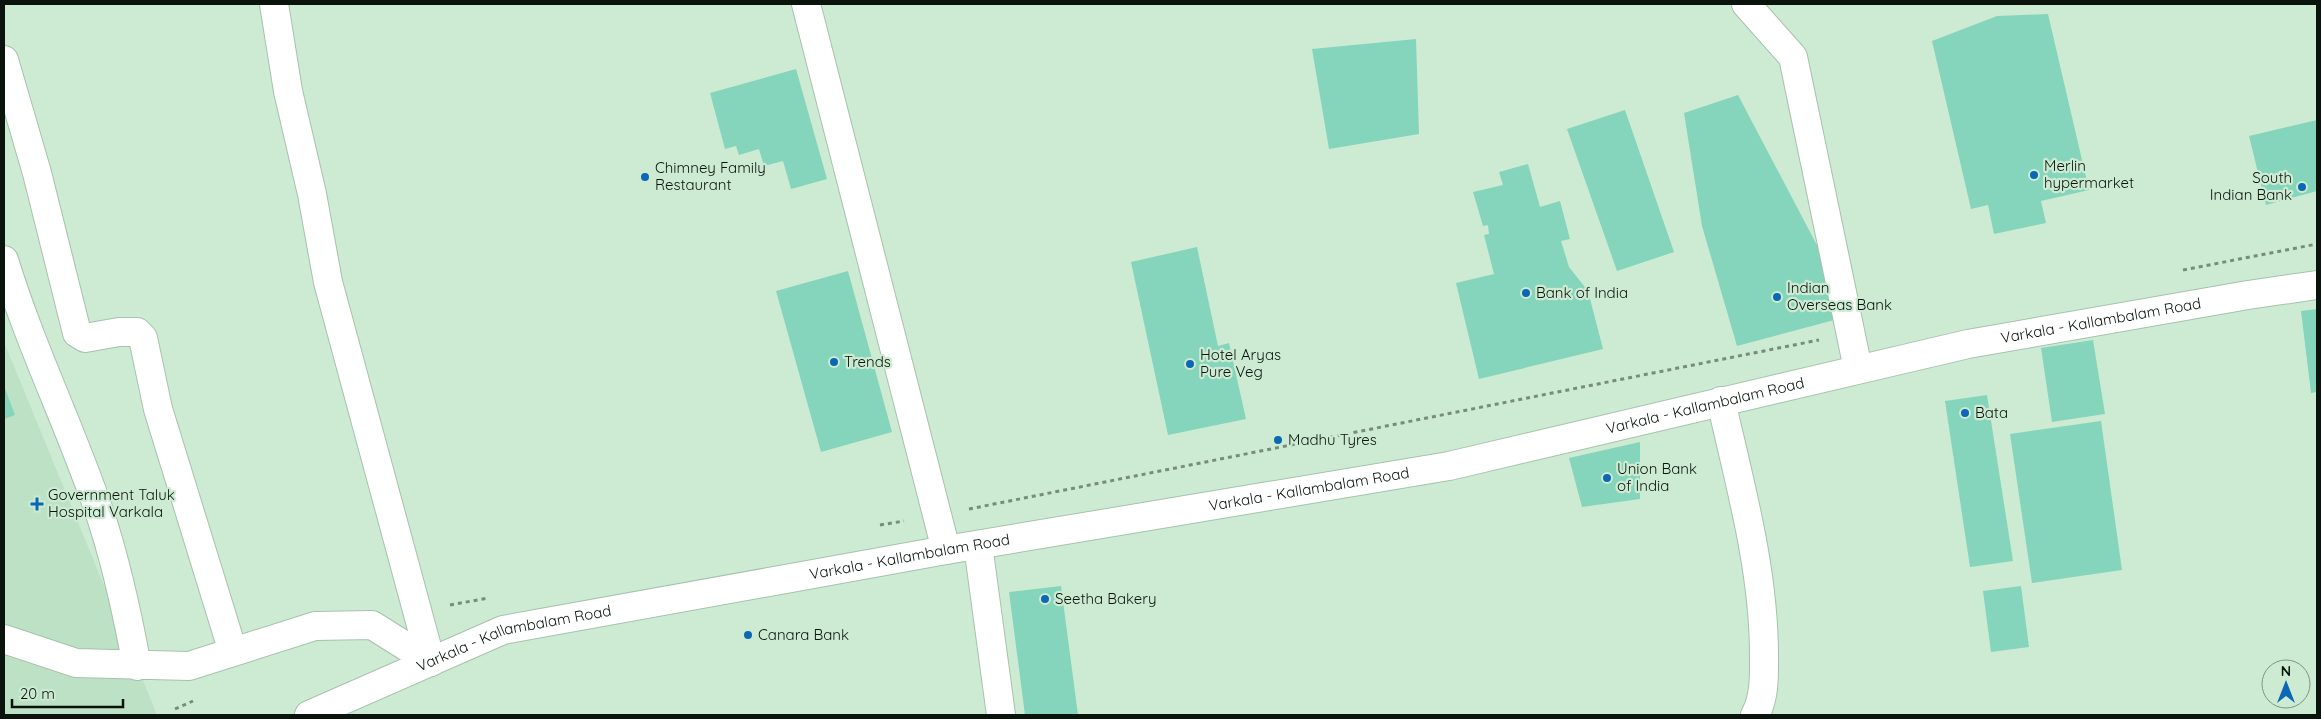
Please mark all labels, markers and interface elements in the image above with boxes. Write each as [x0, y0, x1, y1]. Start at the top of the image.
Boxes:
place label: Merlin hypermarket [2044, 156, 2134, 192]
place label: Chimney Family Restaurant [655, 158, 766, 194]
place label: South Indian Bank [2210, 168, 2292, 204]
marker: Merlin hypermarket [2028, 169, 2040, 181]
marker: Chimney Family Restaurant [639, 171, 651, 183]
marker: South Indian Bank [2296, 181, 2308, 193]
place label: Indian Overseas Bank [1787, 278, 1892, 314]
place label: Bank of India [1536, 283, 1628, 302]
marker: Bank of India [1520, 287, 1532, 299]
marker: Indian Overseas Bank [1771, 291, 1783, 303]
street label: Varkala - Kallambalam Road [1999, 293, 2202, 347]
place label: Hotel Aryas Pure Veg [1200, 345, 1281, 381]
place label: Trends [844, 352, 891, 371]
marker: Trends [828, 356, 840, 368]
marker: Hotel Aryas Pure Veg [1184, 358, 1196, 370]
street label: Varkala - Kallambalam Road [1604, 373, 1806, 438]
place label: Bata [1975, 403, 2008, 422]
marker: Bata [1959, 407, 1971, 419]
place label: Madhu Tyres [1288, 430, 1377, 449]
marker: Madhu Tyres [1272, 434, 1284, 446]
place label: Union Bank of India [1617, 459, 1697, 495]
street label: Varkala - Kallambalam Road [1207, 463, 1411, 515]
marker: Union Bank of India [1601, 472, 1613, 484]
place label: Government Taluk Hospital Varkala [48, 485, 175, 521]
marker: Government Taluk Hospital Varkala [30, 497, 44, 511]
street label: Varkala - Kallambalam Road [808, 530, 1011, 583]
place label: Seetha Bakery [1055, 589, 1157, 608]
marker: Seetha Bakery [1039, 593, 1051, 605]
street label: Varkala - Kallambalam Road [414, 601, 613, 676]
place label: Canara Bank [758, 625, 849, 644]
marker: Canara Bank [742, 629, 754, 641]
north arrow [2261, 659, 2311, 709]
text: N [2281, 662, 2291, 680]
scale bar [12, 676, 124, 708]
text: 20 m [20, 684, 55, 703]

